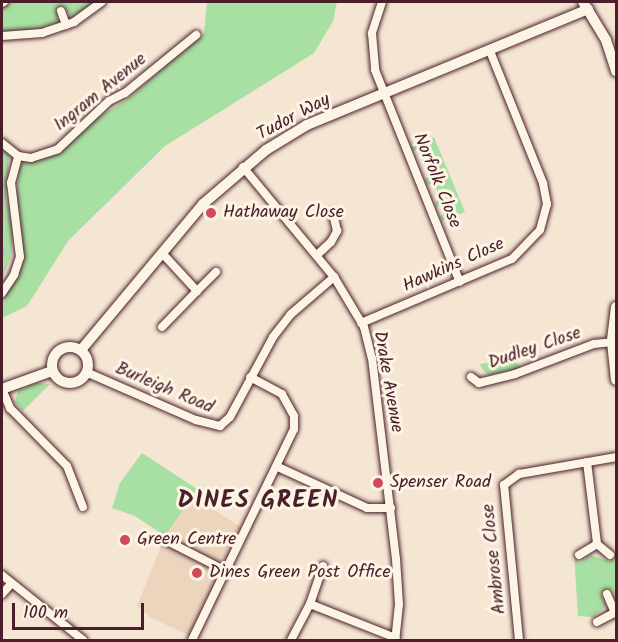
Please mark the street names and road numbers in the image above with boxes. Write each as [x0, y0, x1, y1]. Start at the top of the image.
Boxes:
street label: Ingram Avenue [50, 49, 152, 137]
street label: Tudor Way [254, 90, 334, 146]
street label: Norfolk Close [407, 130, 465, 232]
street label: Hawkins Close [400, 234, 508, 298]
street label: Dudley Close [486, 323, 584, 375]
street label: Drake Avenue [367, 330, 407, 434]
street label: Burleigh Road [112, 359, 216, 419]
street label: Ambrose Close [478, 503, 512, 615]

